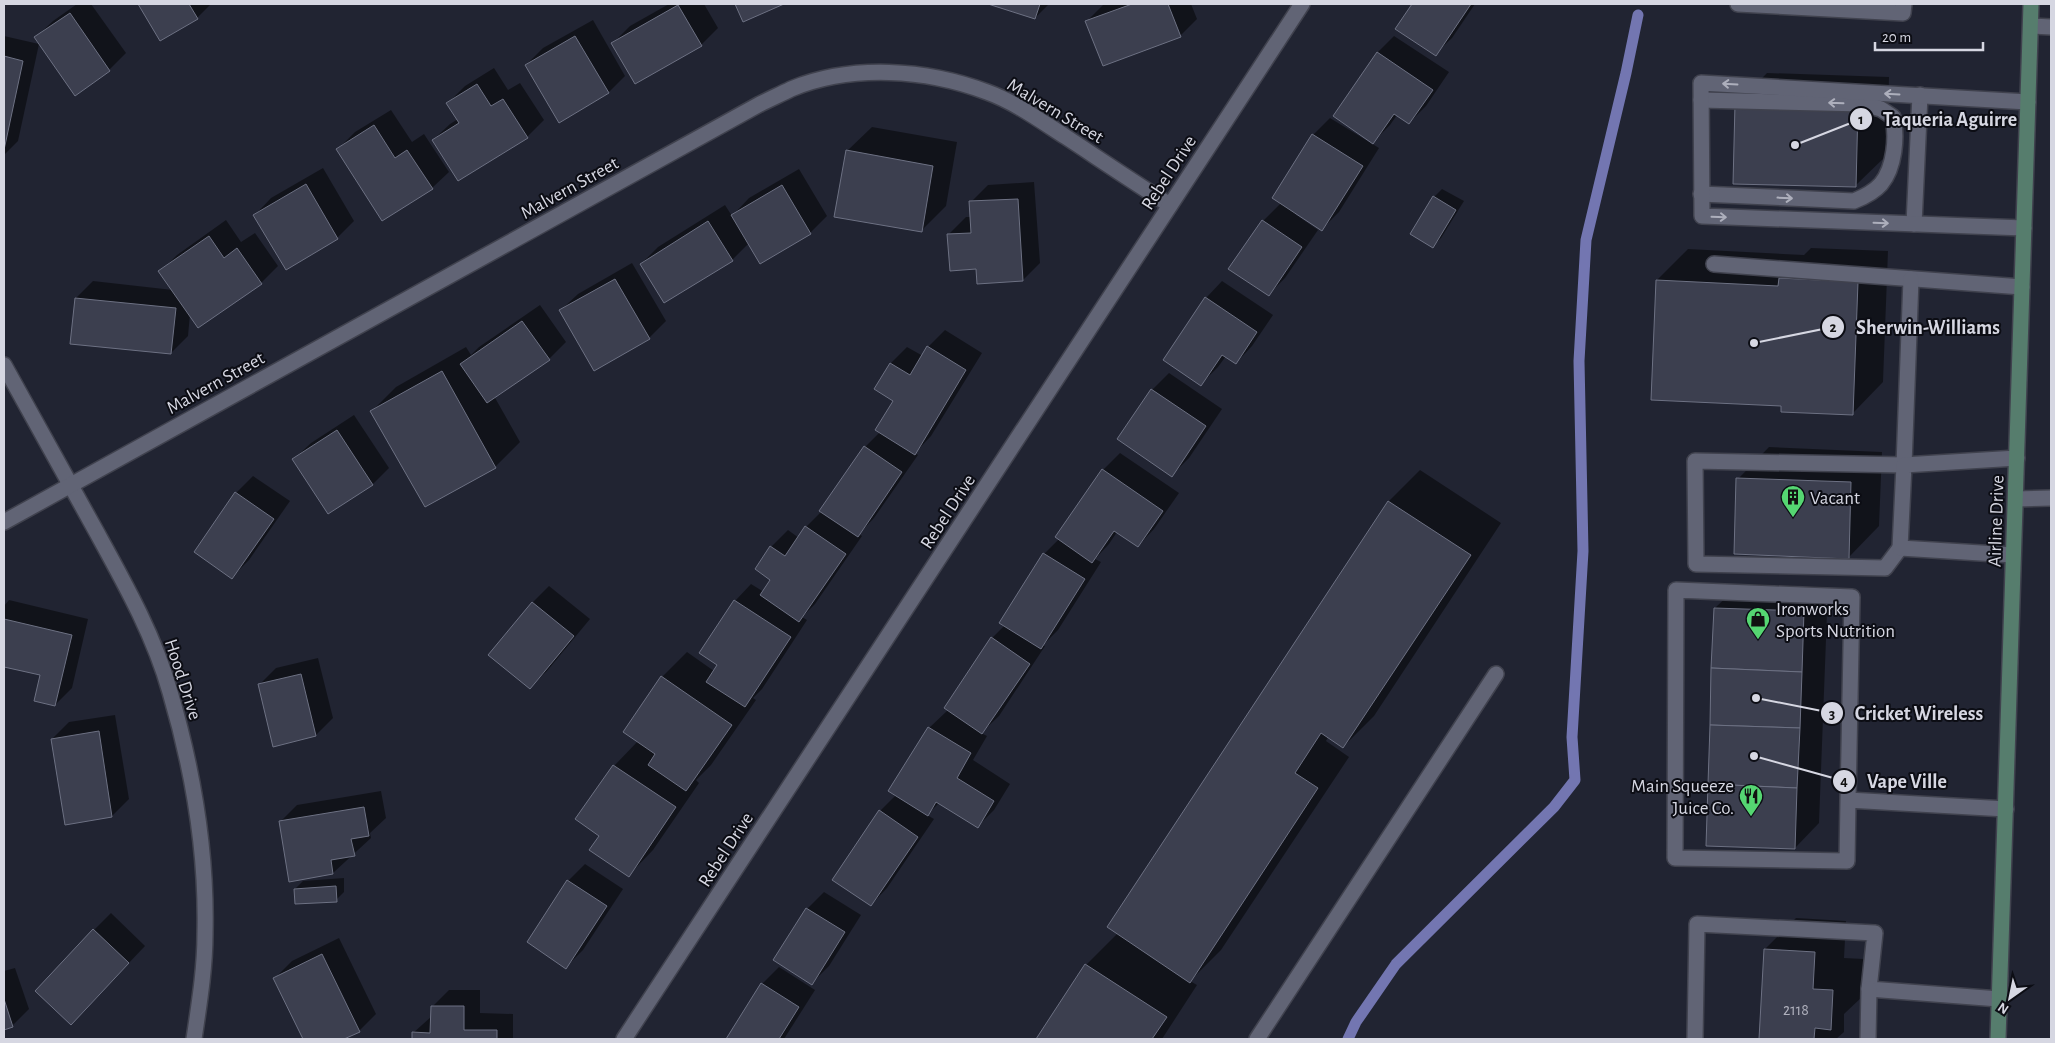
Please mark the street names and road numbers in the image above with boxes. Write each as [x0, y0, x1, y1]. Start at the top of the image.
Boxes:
street label: Malvern Street [1004, 75, 1107, 147]
street label: Rebel Drive [1138, 132, 1200, 213]
street label: Malvern Street [518, 154, 622, 223]
street label: Malvern Street [164, 349, 268, 418]
street label: Rebel Drive [917, 471, 979, 552]
street label: Airline Drive [1985, 475, 2008, 567]
street label: Hood Drive [161, 637, 205, 722]
street label: Rebel Drive [695, 809, 757, 890]

